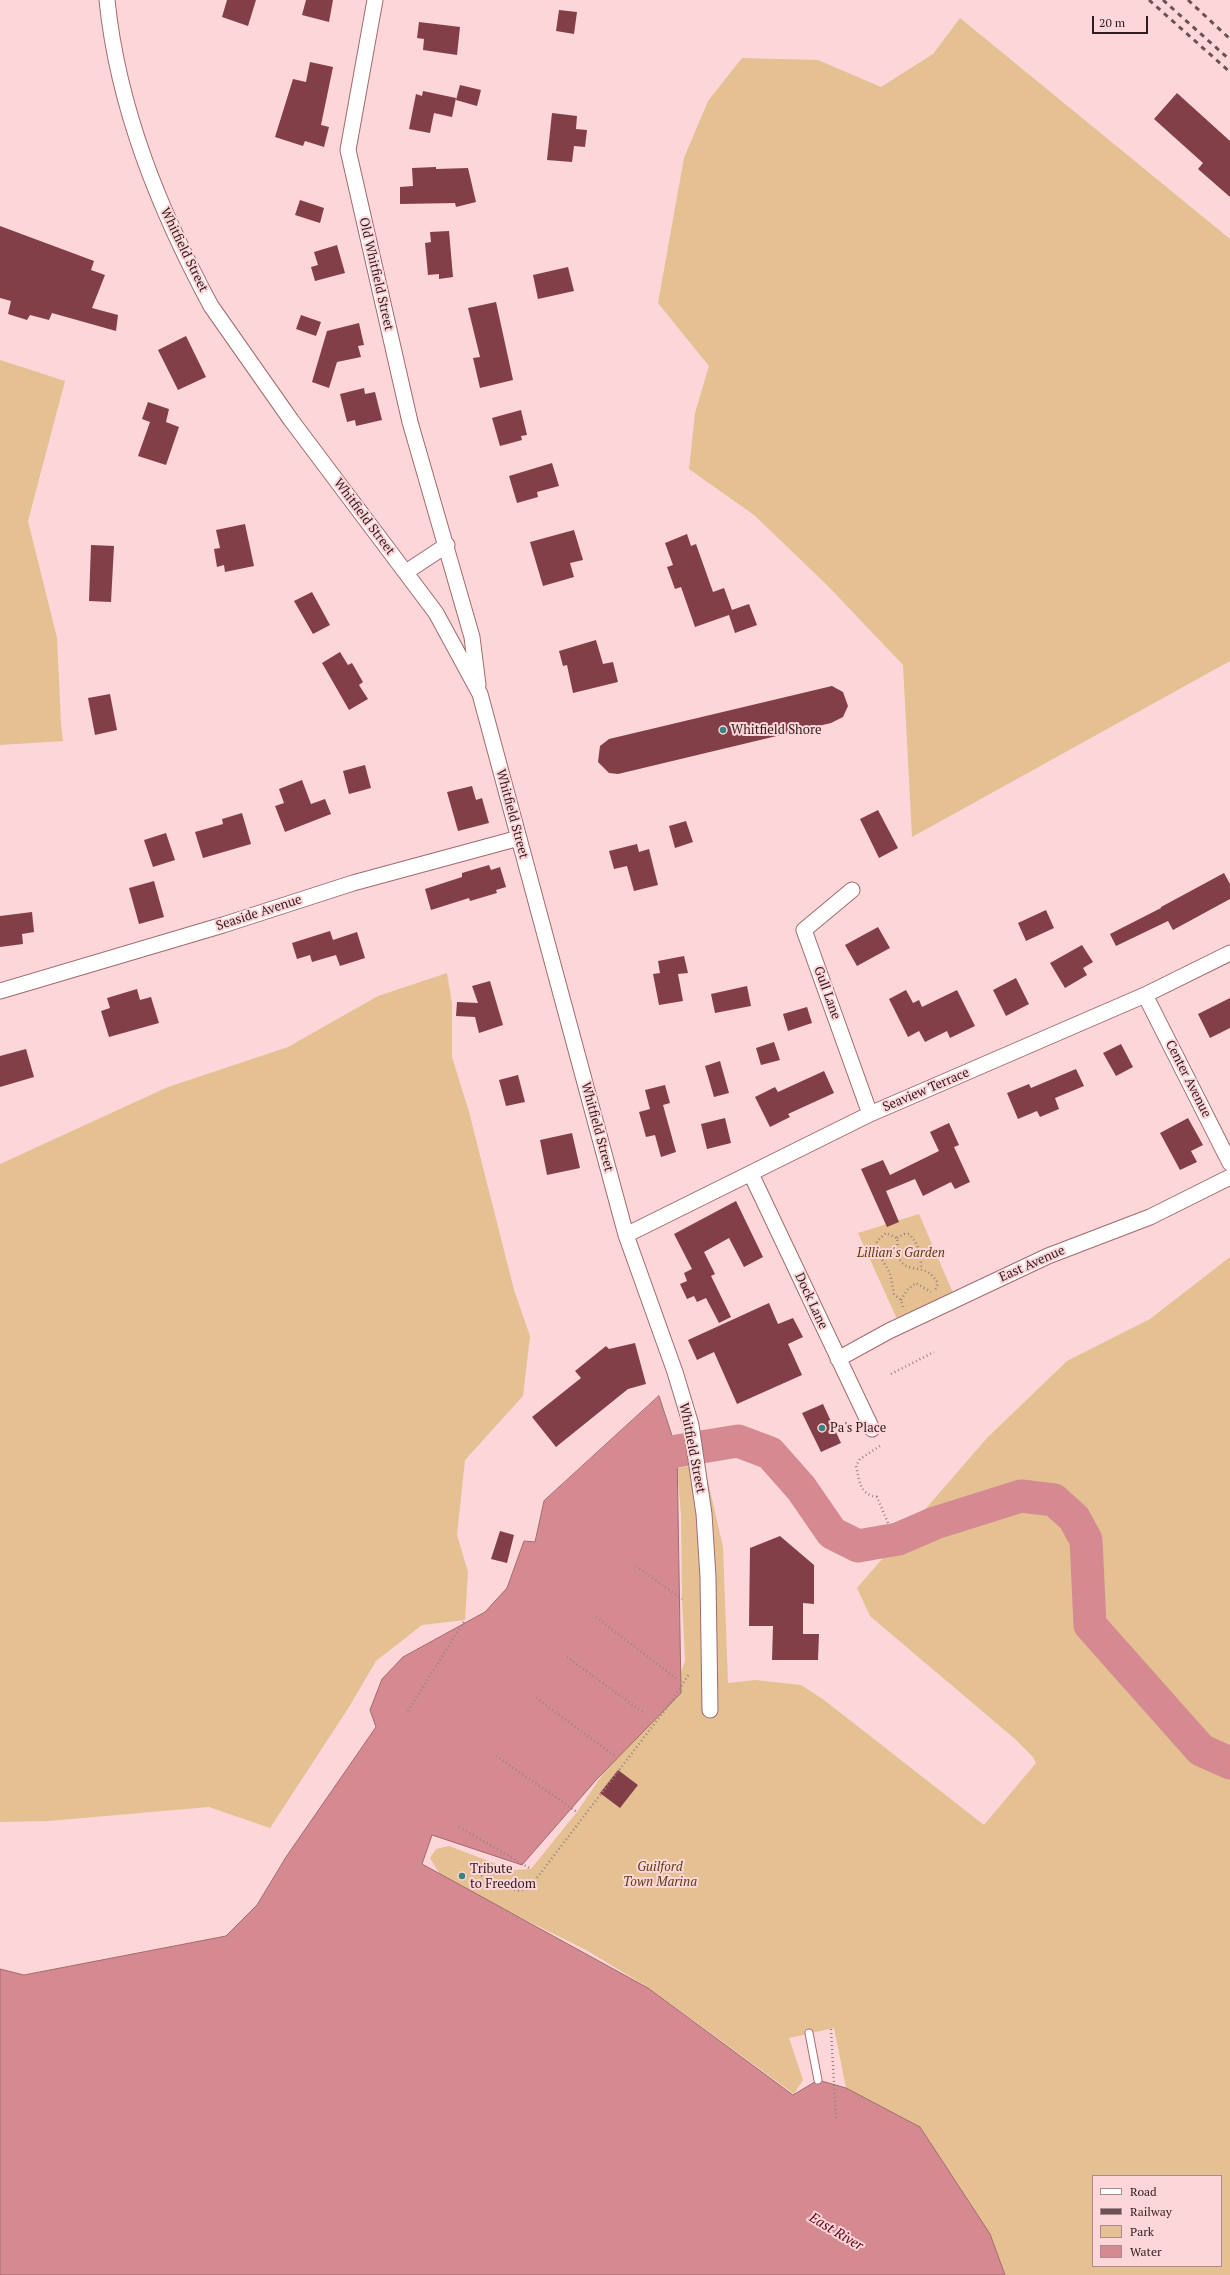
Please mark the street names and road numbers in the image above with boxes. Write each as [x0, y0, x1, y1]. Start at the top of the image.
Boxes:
street label: Whitfield Street [157, 205, 211, 295]
street label: Old Whitfield Street [355, 216, 397, 332]
street label: Whitfield Street [330, 476, 398, 558]
street label: Whitfield Street [493, 768, 531, 860]
street label: Seaside Avenue [214, 892, 304, 934]
street label: Gull Lane [810, 964, 844, 1022]
street label: Center Avenue [1162, 1038, 1214, 1120]
street label: Seaview Terrace [880, 1065, 972, 1115]
street label: Whitfield Street [578, 1081, 616, 1173]
street label: East Avenue [997, 1243, 1067, 1285]
street label: Dock Lane [791, 1270, 831, 1332]
street label: Whitfield Street [676, 1401, 708, 1495]

